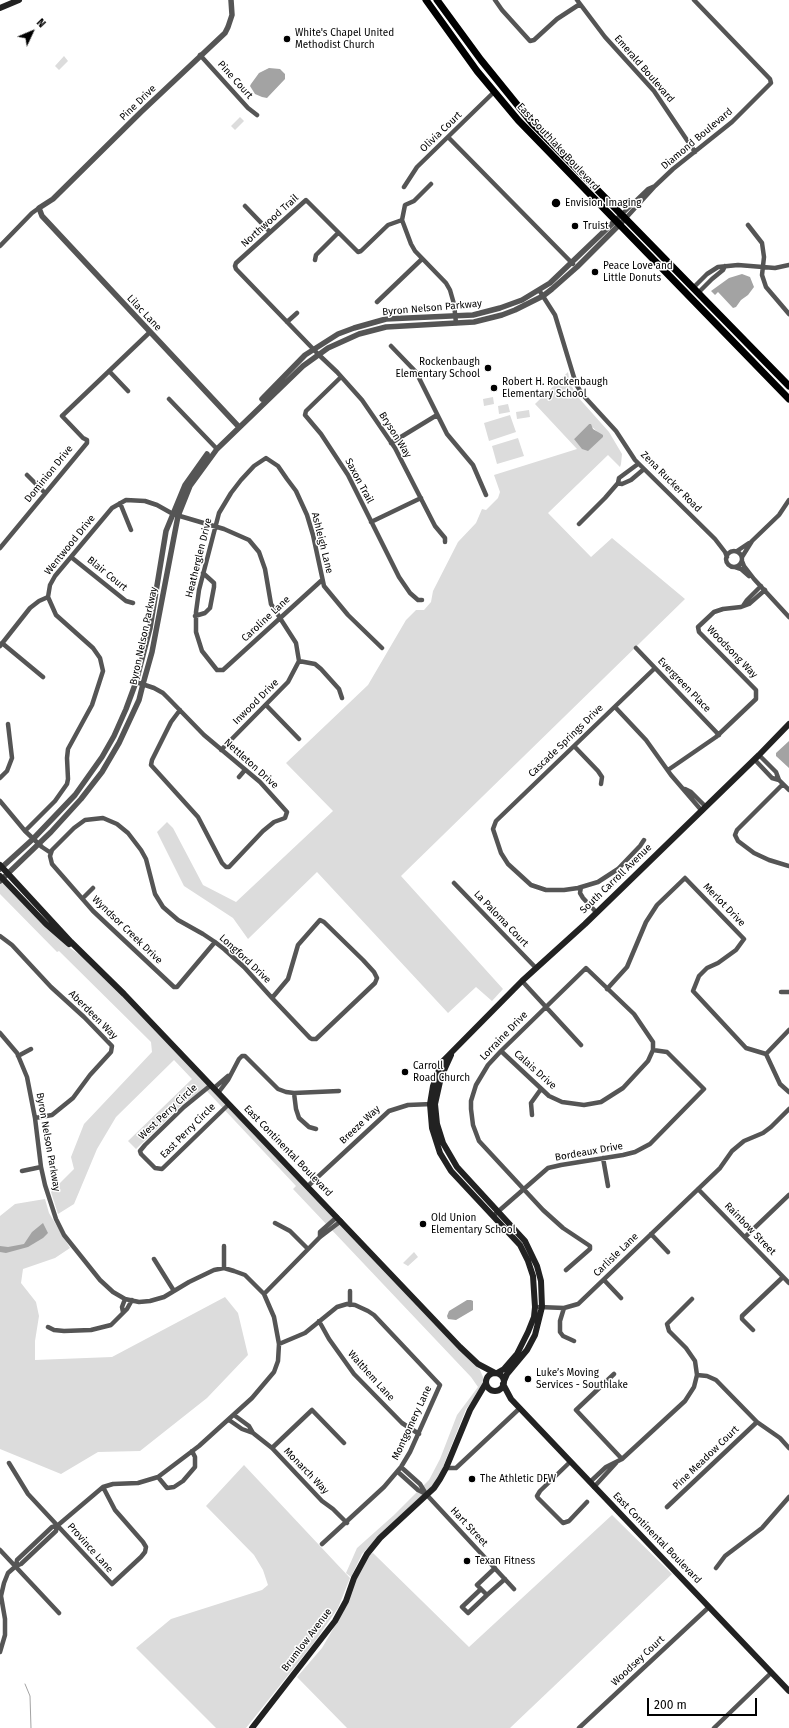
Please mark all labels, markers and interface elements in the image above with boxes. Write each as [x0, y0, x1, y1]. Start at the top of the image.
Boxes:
north arrow [12, 12, 52, 52]
text: N [34, 16, 48, 30]
place label: White's Chapel United Methodist Church [295, 27, 394, 50]
street label: Emerald Boulevard [611, 33, 677, 105]
marker: White's Chapel United Methodist Church [282, 34, 292, 44]
street label: Pine Court [215, 58, 255, 102]
street label: Pine Drive [117, 83, 159, 123]
street label: East Southlake Boulevard [514, 101, 602, 193]
street label: Diamond Boulevard [659, 106, 735, 172]
street label: Olivia Court [418, 109, 464, 155]
street label: Northwood Trail [239, 192, 301, 250]
marker: Envision Imaging [550, 197, 562, 209]
place label: Envision Imaging [565, 197, 642, 209]
place label: Truist [583, 220, 609, 232]
marker: Truist [570, 221, 580, 231]
place label: Peace Love and Little Donuts [603, 260, 673, 284]
marker: Peace Love and Little Donuts [590, 267, 600, 277]
street label: Lilac Lane [124, 292, 164, 334]
street label: Byron Nelson Parkway [382, 298, 482, 318]
place label: Rockenbaugh Elementary School [395, 356, 480, 380]
marker: Rockenbaugh Elementary School [483, 363, 493, 373]
place label: Robert H. Rockenbaugh Elementary School [502, 376, 608, 400]
marker: Robert H. Rockenbaugh Elementary School [489, 383, 499, 393]
street label: Bryson Way [376, 410, 414, 460]
street label: Dominion Drive [22, 443, 76, 505]
street label: Zena Rucker Road [638, 449, 704, 515]
street label: Saxon Trail [342, 456, 376, 506]
street label: Ashleigh Lane [309, 511, 335, 575]
street label: Wentwood Drive [42, 512, 98, 578]
street label: Heatherglen Drive [183, 517, 215, 599]
street label: Blair Court [84, 554, 130, 594]
street label: Byron Nelson Parkway [128, 586, 160, 686]
street label: Caroline Lane [239, 594, 293, 644]
street label: Woodsong Way [704, 623, 760, 681]
street label: Evergreen Place [655, 655, 713, 715]
street label: Inwood Drive [231, 677, 281, 727]
street label: Cascade Springs Drive [526, 702, 606, 780]
street label: Nettleton Drive [221, 736, 281, 792]
street label: South Carroll Avenue [578, 842, 654, 916]
street label: Merlot Drive [700, 881, 748, 929]
street label: La Paloma Court [471, 888, 531, 950]
street label: Wyndsor Creek Drive [89, 893, 165, 967]
street label: Longford Drive [217, 932, 273, 986]
street label: Aberdeen Way [66, 988, 120, 1042]
street label: Lorraine Drive [478, 1009, 530, 1063]
street label: Calais Drive [511, 1048, 559, 1092]
place label: Carroll Road Church [413, 1060, 470, 1084]
marker: Carroll Road Church [400, 1067, 410, 1077]
street label: West Perry Circle [136, 1082, 200, 1142]
street label: Byron Nelson Parkway [33, 1092, 63, 1192]
street label: East Perry Circle [158, 1101, 218, 1161]
street label: East Continental Boulevard [241, 1103, 335, 1199]
street label: Breeze Way [337, 1103, 383, 1147]
street label: Bordeaux Drive [554, 1140, 624, 1164]
street label: Rainbow Street [722, 1200, 778, 1258]
place label: Old Union Elementary School [431, 1212, 516, 1236]
marker: Old Union Elementary School [418, 1219, 428, 1229]
street label: Carlisle Lane [591, 1231, 641, 1279]
street label: Walthem Lane [345, 1348, 397, 1404]
place label: Luke’s Moving Services - Southlake [536, 1367, 628, 1390]
marker: Luke’s Moving Services - Southlake [523, 1374, 533, 1384]
street label: Montgomery Lane [389, 1384, 435, 1462]
street label: Pine Meadow Court [670, 1423, 742, 1493]
street label: Monarch Way [281, 1445, 331, 1497]
place label: The Athletic DFW [480, 1473, 556, 1485]
marker: The Athletic DFW [467, 1474, 477, 1484]
street label: East Continental Boulevard [610, 1490, 704, 1586]
street label: Hart Street [448, 1505, 490, 1549]
street label: Province Lane [65, 1521, 115, 1575]
place label: Texan Fitness [475, 1555, 535, 1567]
marker: Texan Fitness [462, 1556, 472, 1566]
street label: Brumlow Avenue [279, 1606, 335, 1674]
street label: Woodsey Court [609, 1633, 667, 1689]
scale bar [649, 1690, 759, 1716]
text: 200 m [654, 1698, 687, 1712]

